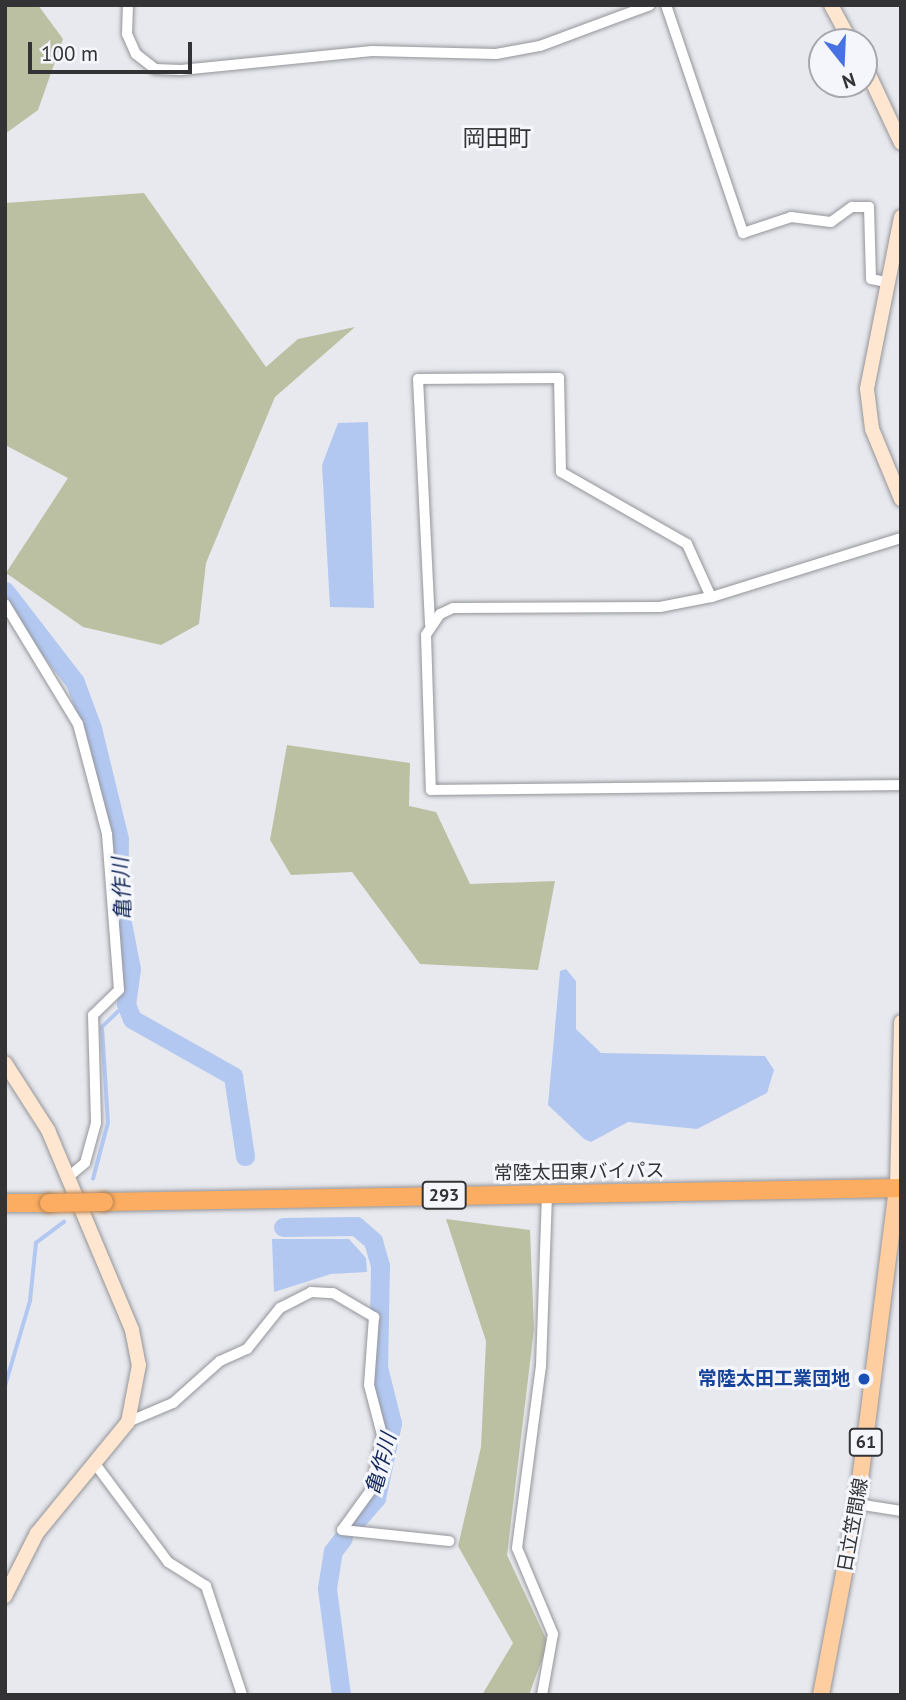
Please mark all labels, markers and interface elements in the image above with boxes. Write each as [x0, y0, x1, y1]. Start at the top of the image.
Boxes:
scale bar [32, 28, 196, 72]
north arrow [808, 28, 878, 98]
text: 100 m [41, 40, 98, 67]
text: N [839, 68, 859, 94]
district label: 岡田町 [463, 124, 531, 152]
water label: 亀作川 [108, 857, 136, 921]
street label: 常陸太田東バイパス [493, 1159, 665, 1185]
road number: 293 [421, 1180, 467, 1210]
place label: 常陸太田工業団地 [698, 1368, 850, 1390]
marker: 常陸太田工業団地 [856, 1371, 872, 1387]
road number: 61 [848, 1428, 884, 1456]
water label: 亀作川 [361, 1430, 401, 1498]
street label: 日立笠間線 [834, 1476, 872, 1574]

